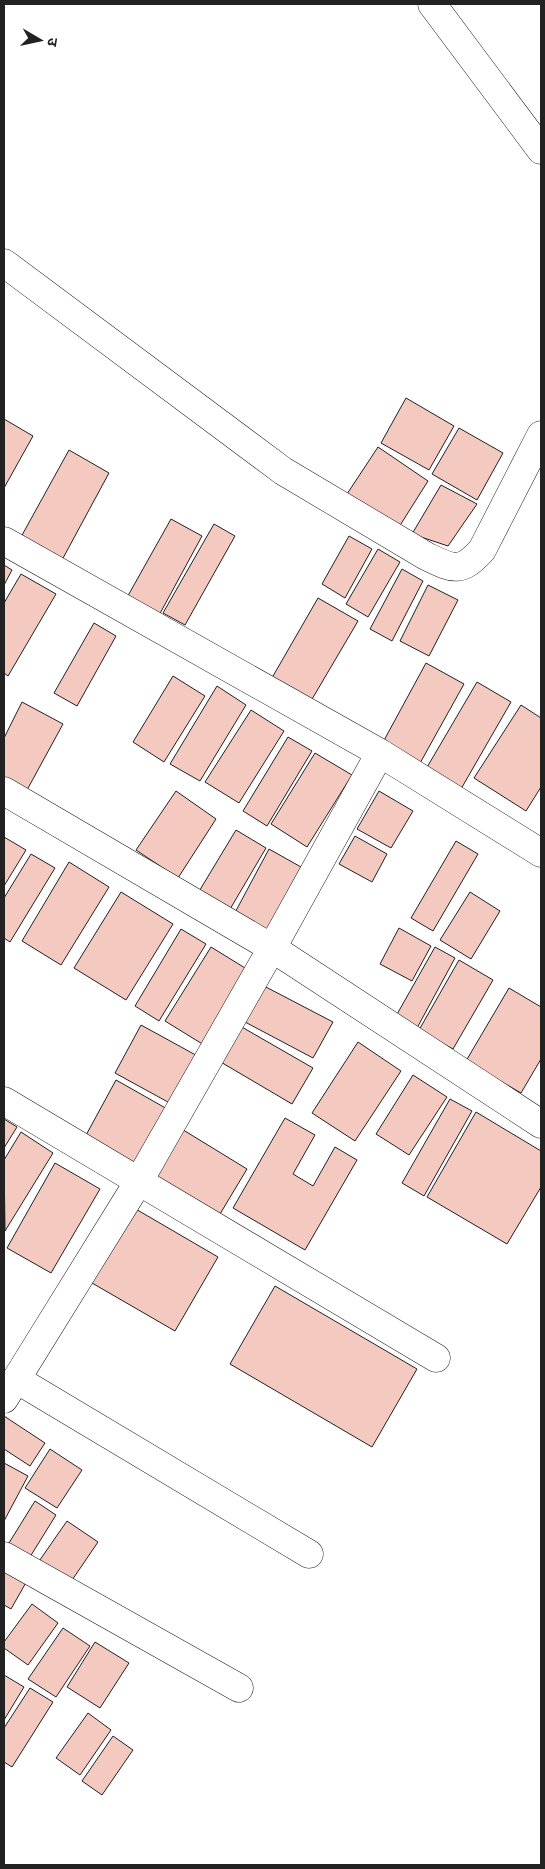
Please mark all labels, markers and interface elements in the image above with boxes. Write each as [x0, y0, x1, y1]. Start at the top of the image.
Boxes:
north arrow [15, 15, 65, 65]
text: उ [44, 37, 61, 48]

